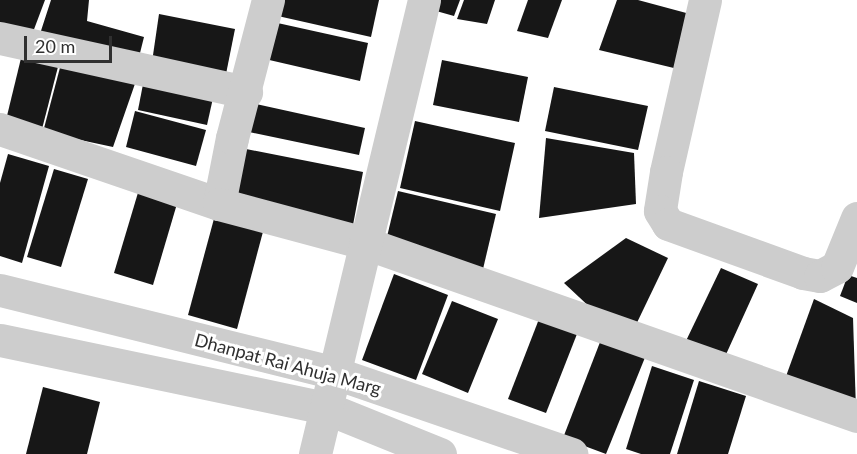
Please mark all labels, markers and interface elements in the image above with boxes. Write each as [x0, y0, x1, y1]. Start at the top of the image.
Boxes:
scale bar [27, 24, 116, 62]
text: 20 m [35, 35, 75, 57]
street label: Dhanpat Rai Ahuja Marg [192, 329, 384, 399]

